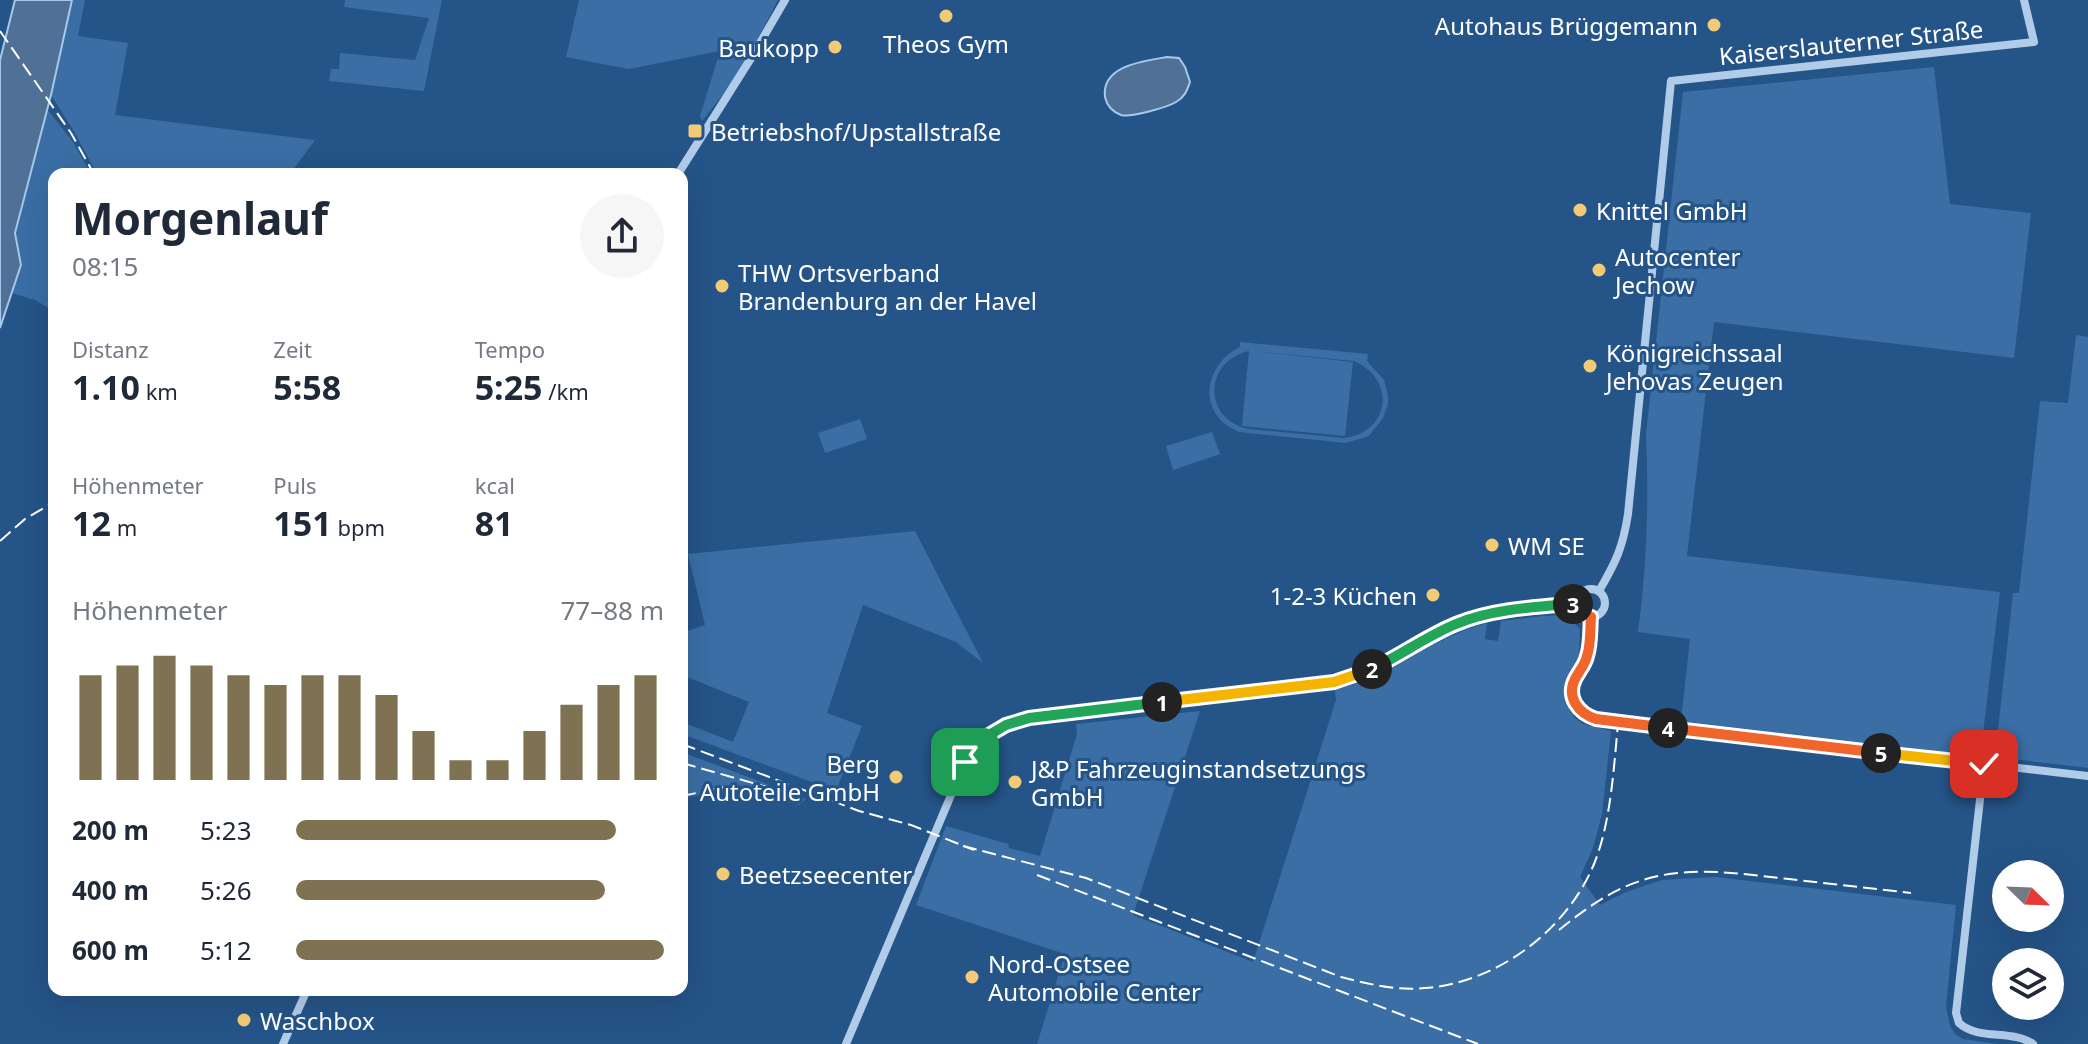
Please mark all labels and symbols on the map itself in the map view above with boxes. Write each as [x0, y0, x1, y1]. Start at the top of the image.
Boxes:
marker: Theos Gym [937, 7, 955, 25]
place label: Autohaus Brüggemann [1435, 9, 1698, 42]
street label: Kaiserslauterner Straße [1717, 12, 1985, 72]
marker: Autohaus Brüggemann [1705, 16, 1723, 34]
place label: Theos Gym [883, 27, 1009, 60]
place label: Baukopp [718, 31, 819, 64]
marker: Baukopp [826, 38, 844, 56]
place label: Betriebshof/Upstallstraße [711, 115, 1001, 148]
marker: Betriebshof/Upstallstraße [686, 122, 704, 140]
place label: Knittel GmbH [1596, 194, 1748, 227]
marker: Knittel GmbH [1571, 201, 1589, 219]
place label: Autocenter Jechow [1613, 240, 1740, 301]
place label: THW Ortsverband Brandenburg an der Havel [738, 256, 1037, 317]
marker: Autocenter Jechow [1590, 261, 1608, 279]
marker: THW Ortsverband Brandenburg an der Havel [713, 277, 731, 295]
place label: Königreichssaal Jehovas Zeugen [1604, 336, 1784, 397]
marker: Königreichssaal Jehovas Zeugen [1581, 357, 1599, 375]
place label: WM SE [1508, 529, 1585, 562]
marker: WM SE [1483, 536, 1501, 554]
place label: 1-2-3 Küchen [1270, 579, 1417, 612]
pin: 3 [1553, 584, 1593, 624]
marker: 1-2-3 Küchen [1424, 586, 1442, 604]
pin: 2 [1352, 649, 1392, 689]
pin: 1 [1142, 682, 1182, 722]
pin: 4 [1648, 708, 1688, 748]
pin [931, 728, 999, 796]
pin [1950, 730, 2018, 798]
pin: 5 [1861, 733, 1901, 773]
place label: Berg Autoteile GmbH [700, 747, 880, 808]
place label: J&P Fahrzeuginstandsetzungs GmbH [1029, 752, 1366, 813]
marker: Berg Autoteile GmbH [887, 768, 905, 786]
marker: J&P Fahrzeuginstandsetzungs GmbH [1006, 773, 1024, 791]
place label: Beetzseecenter [739, 858, 912, 891]
north arrow [1992, 860, 2064, 932]
marker: Beetzseecenter [714, 865, 732, 883]
place label: Nord-Ostsee Automobile Center [988, 947, 1201, 1008]
marker: Nord-Ostsee Automobile Center [963, 968, 981, 986]
place label: Waschbox [260, 1004, 375, 1037]
marker: Waschbox [235, 1011, 253, 1029]

